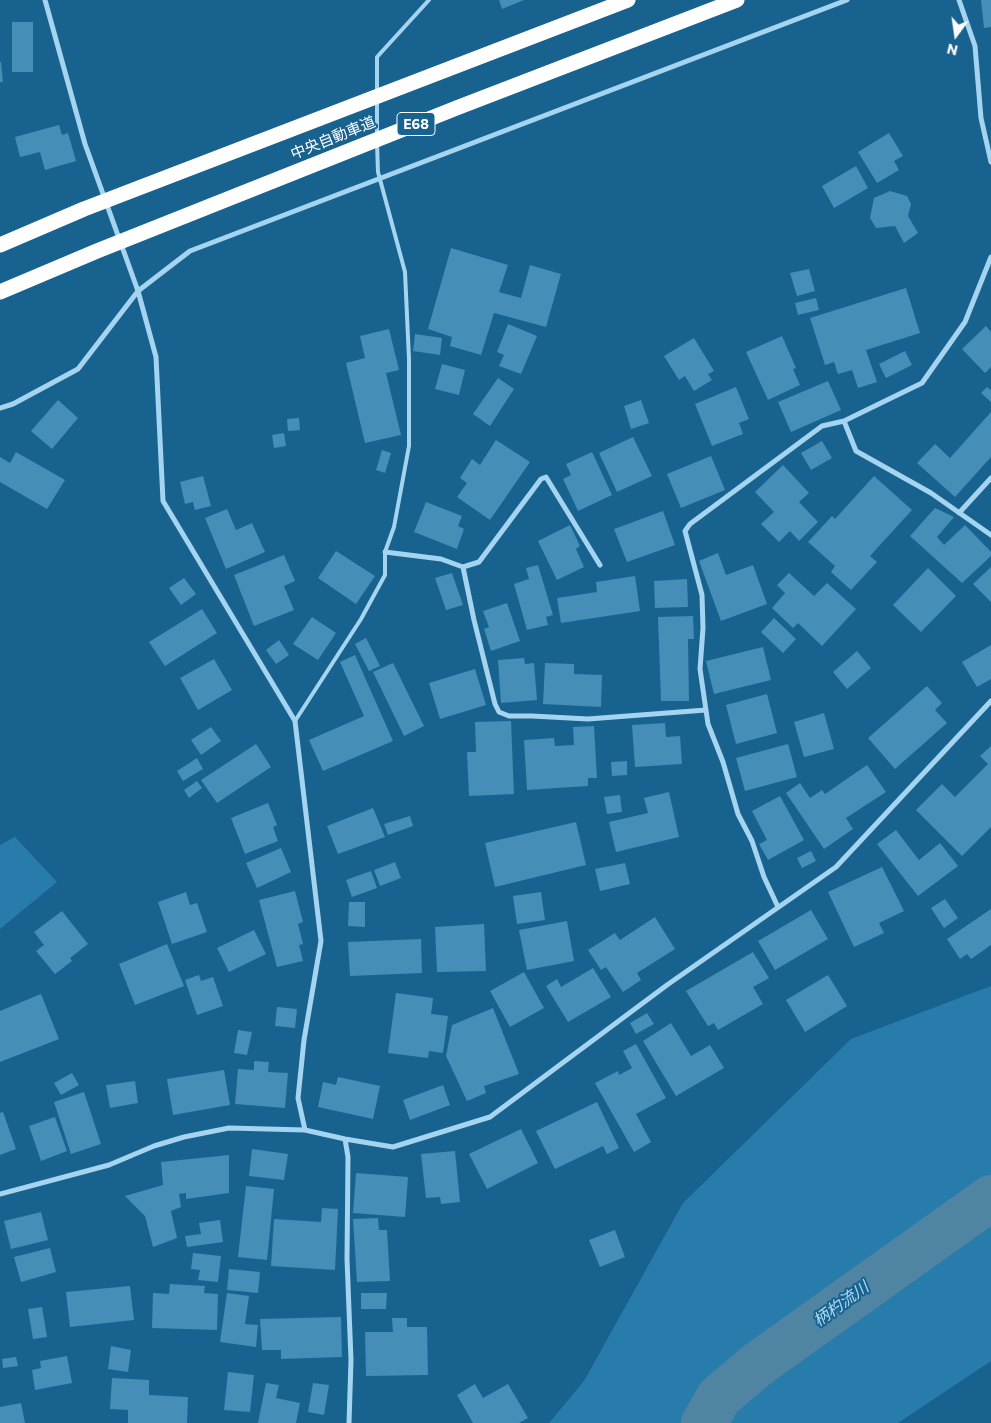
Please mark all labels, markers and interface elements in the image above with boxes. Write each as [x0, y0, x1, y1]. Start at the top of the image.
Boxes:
north arrow [931, 10, 981, 60]
text: N [945, 41, 959, 60]
road number: E68 [397, 112, 435, 136]
street label: 中央自動車道 [288, 113, 378, 163]
water label: 柄杓流川 [809, 1277, 873, 1331]

